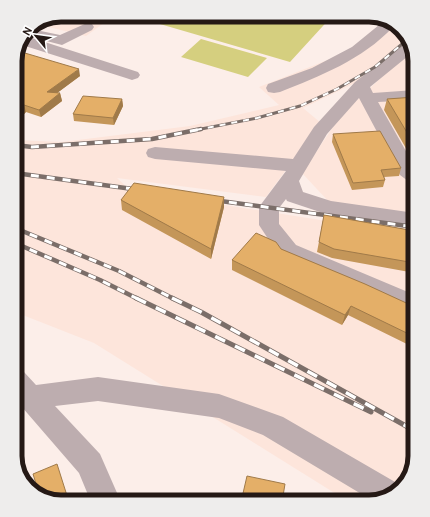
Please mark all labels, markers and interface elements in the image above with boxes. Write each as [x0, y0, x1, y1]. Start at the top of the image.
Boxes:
north arrow [16, 16, 56, 56]
text: N [20, 25, 36, 38]

